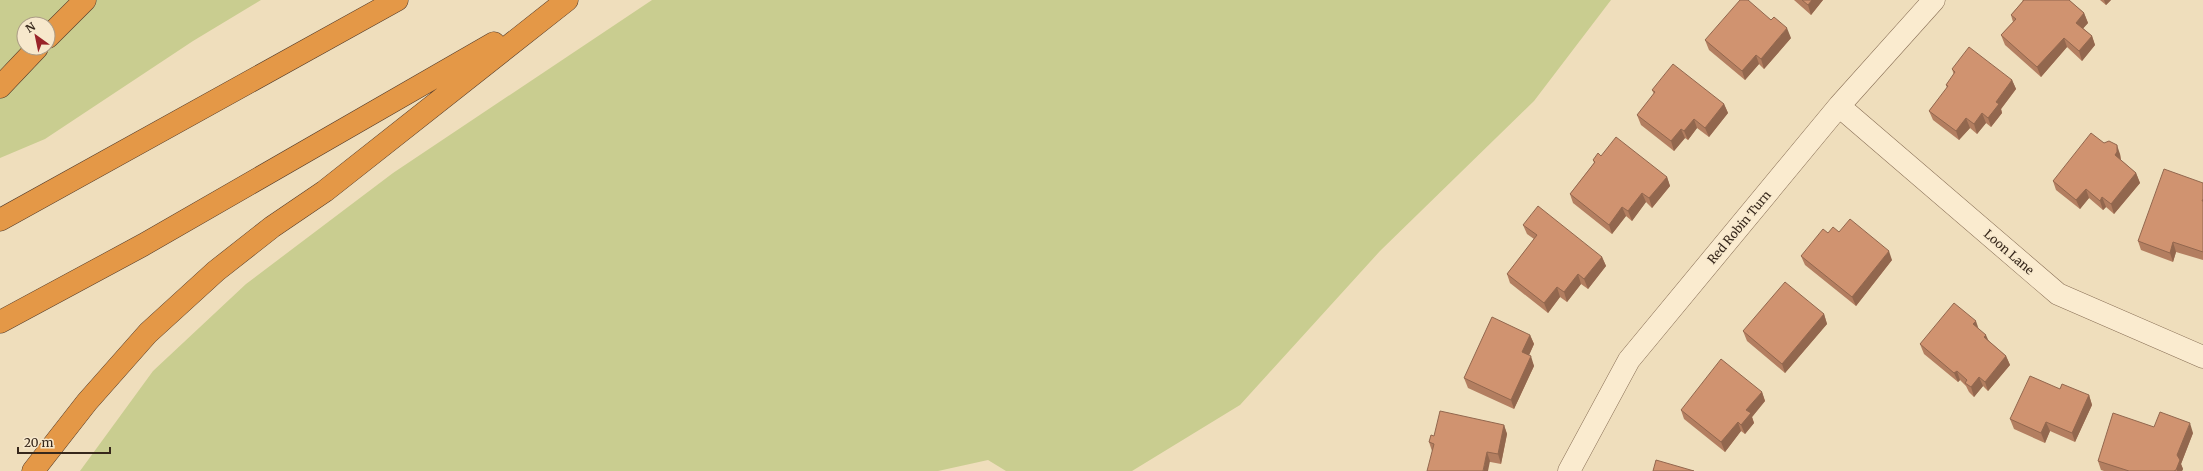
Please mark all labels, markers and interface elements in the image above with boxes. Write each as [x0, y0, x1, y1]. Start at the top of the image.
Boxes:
north arrow [16, 16, 56, 56]
text: N [23, 19, 38, 36]
street label: Red Robin Turn [1704, 187, 1774, 267]
street label: Loon Lane [1981, 226, 2037, 278]
scale bar [18, 429, 110, 455]
text: 20 m [24, 435, 53, 450]

